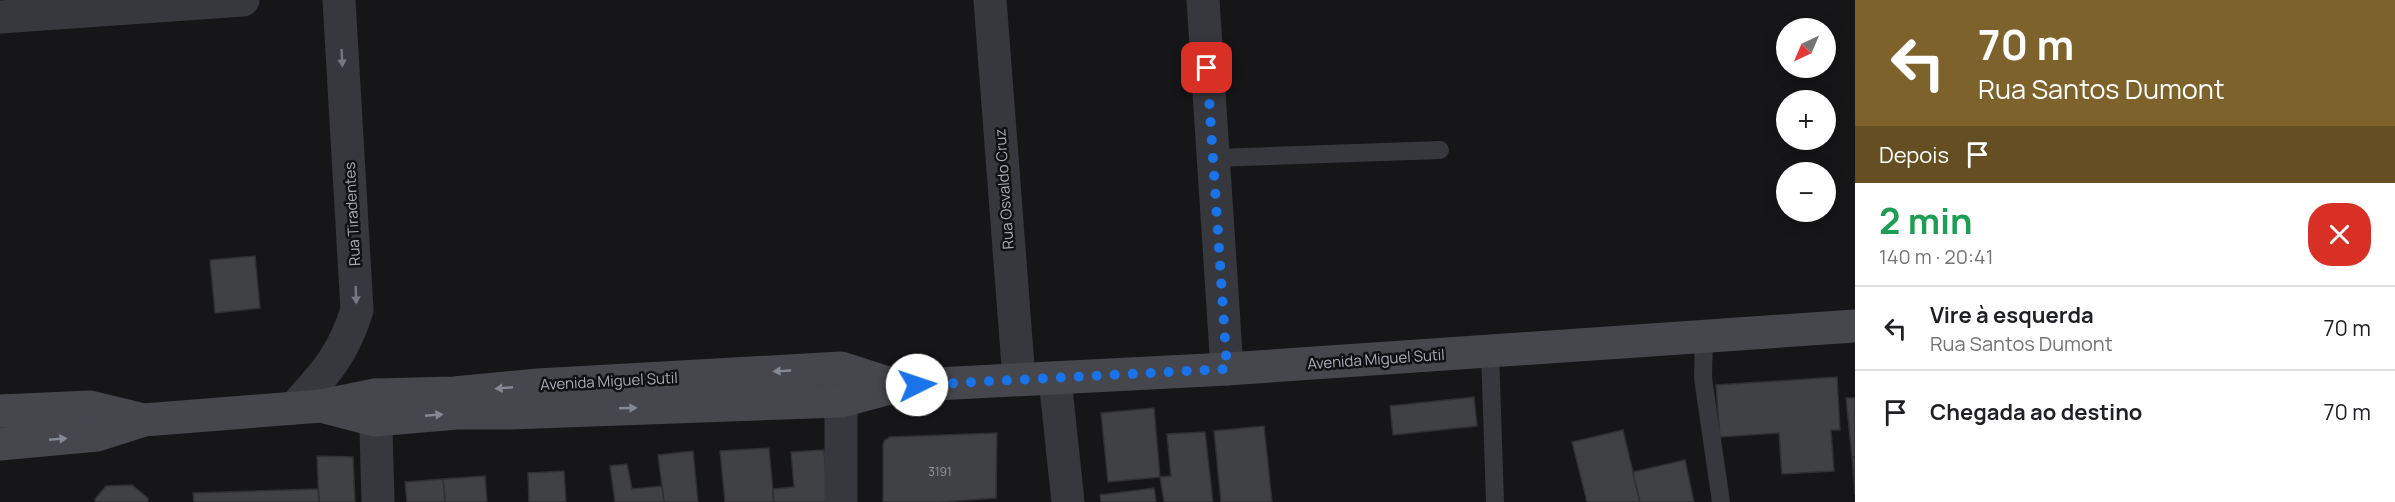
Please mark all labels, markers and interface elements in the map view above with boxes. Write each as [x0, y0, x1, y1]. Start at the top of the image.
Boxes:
text: 70 m [1978, 15, 2074, 73]
north arrow [1776, 18, 1836, 78]
map controls [1776, 18, 1836, 222]
icon: left [1879, 24, 1957, 102]
pin [1181, 42, 1232, 93]
one-way arrow [338, 49, 347, 68]
icon: arrive [1190, 51, 1223, 84]
text: Rua Santos Dumont [1978, 70, 2225, 107]
button: + [1776, 90, 1836, 150]
street label: Rua Osvaldo Cruz [989, 128, 1019, 250]
icon: arrive [1961, 138, 1994, 171]
text: Depois [1879, 140, 1949, 170]
street label: Rua Tiradentes [339, 161, 365, 267]
button: − [1776, 162, 1836, 222]
text: 2 min [1879, 196, 1973, 245]
button: close [2308, 203, 2371, 266]
text: 140 m · 20:41 [1879, 243, 1993, 270]
one-way arrow [352, 285, 361, 304]
text: Vire à esquerda [1930, 300, 2094, 330]
icon: left [1879, 312, 1912, 345]
text: 70 m [2323, 313, 2371, 343]
text: Rua Santos Dumont [1930, 330, 2113, 357]
street label: Avenida Miguel Sutil [1307, 344, 1445, 374]
position arrow [885, 353, 949, 417]
street label: Avenida Miguel Sutil [540, 367, 678, 395]
one-way arrow [773, 367, 792, 376]
one-way arrow [494, 383, 513, 393]
icon: arrive [1879, 396, 1912, 429]
text: Chegada ao destino [1930, 397, 2142, 427]
text: 70 m [2323, 397, 2371, 427]
one-way arrow [619, 404, 638, 413]
one-way arrow [424, 410, 443, 420]
one-way arrow [49, 434, 68, 444]
house number: 3191 [928, 463, 952, 480]

